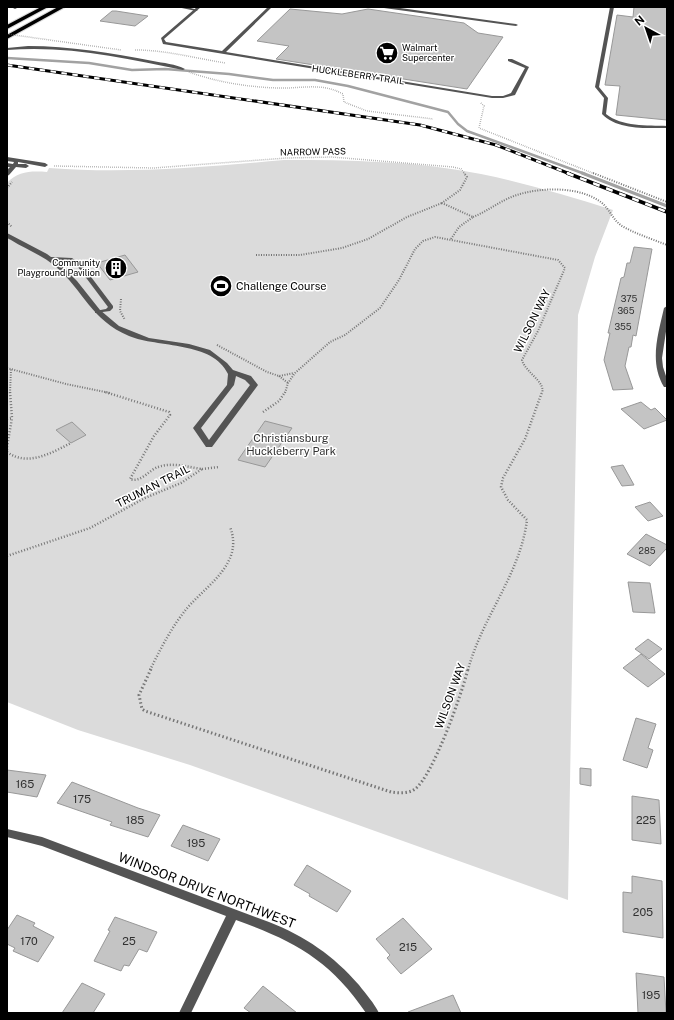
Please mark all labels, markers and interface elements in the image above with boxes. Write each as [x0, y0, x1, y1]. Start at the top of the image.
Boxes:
north arrow [626, 8, 666, 48]
text: N [632, 13, 647, 28]
supermarket icon: Walmart Supercenter [374, 40, 400, 66]
place label: Walmart Supercenter [402, 42, 455, 63]
street label: HUCKLEBERRY TRAIL [311, 63, 405, 86]
street label: NARROW PASS [280, 145, 346, 158]
building icon: Community Playground Pavilion [103, 255, 129, 281]
place label: Community Playground Pavilion [17, 257, 100, 278]
sports icon: Challenge Course [208, 273, 234, 299]
place label: Challenge Course [236, 280, 327, 292]
street label: WILSON WAY [511, 287, 553, 355]
house number: 375 [621, 293, 638, 304]
house number: 365 [618, 305, 635, 316]
house number: 355 [614, 321, 632, 332]
park label: Christiansburg Huckleberry Park [246, 432, 336, 457]
street label: TRUMAN TRAIL [114, 462, 192, 510]
house number: 285 [639, 545, 656, 556]
street label: WILSON WAY [433, 661, 468, 730]
house number: 165 [16, 778, 34, 790]
house number: 175 [73, 793, 91, 805]
house number: 185 [126, 814, 144, 826]
house number: 225 [636, 814, 656, 826]
house number: 195 [187, 837, 205, 849]
street label: WINDSOR DRIVE NORTHWEST [116, 850, 298, 931]
house number: 205 [633, 906, 653, 918]
house number: 170 [20, 935, 38, 947]
house number: 25 [122, 935, 136, 947]
house number: 215 [399, 941, 417, 953]
house number: 195 [642, 989, 660, 1001]

